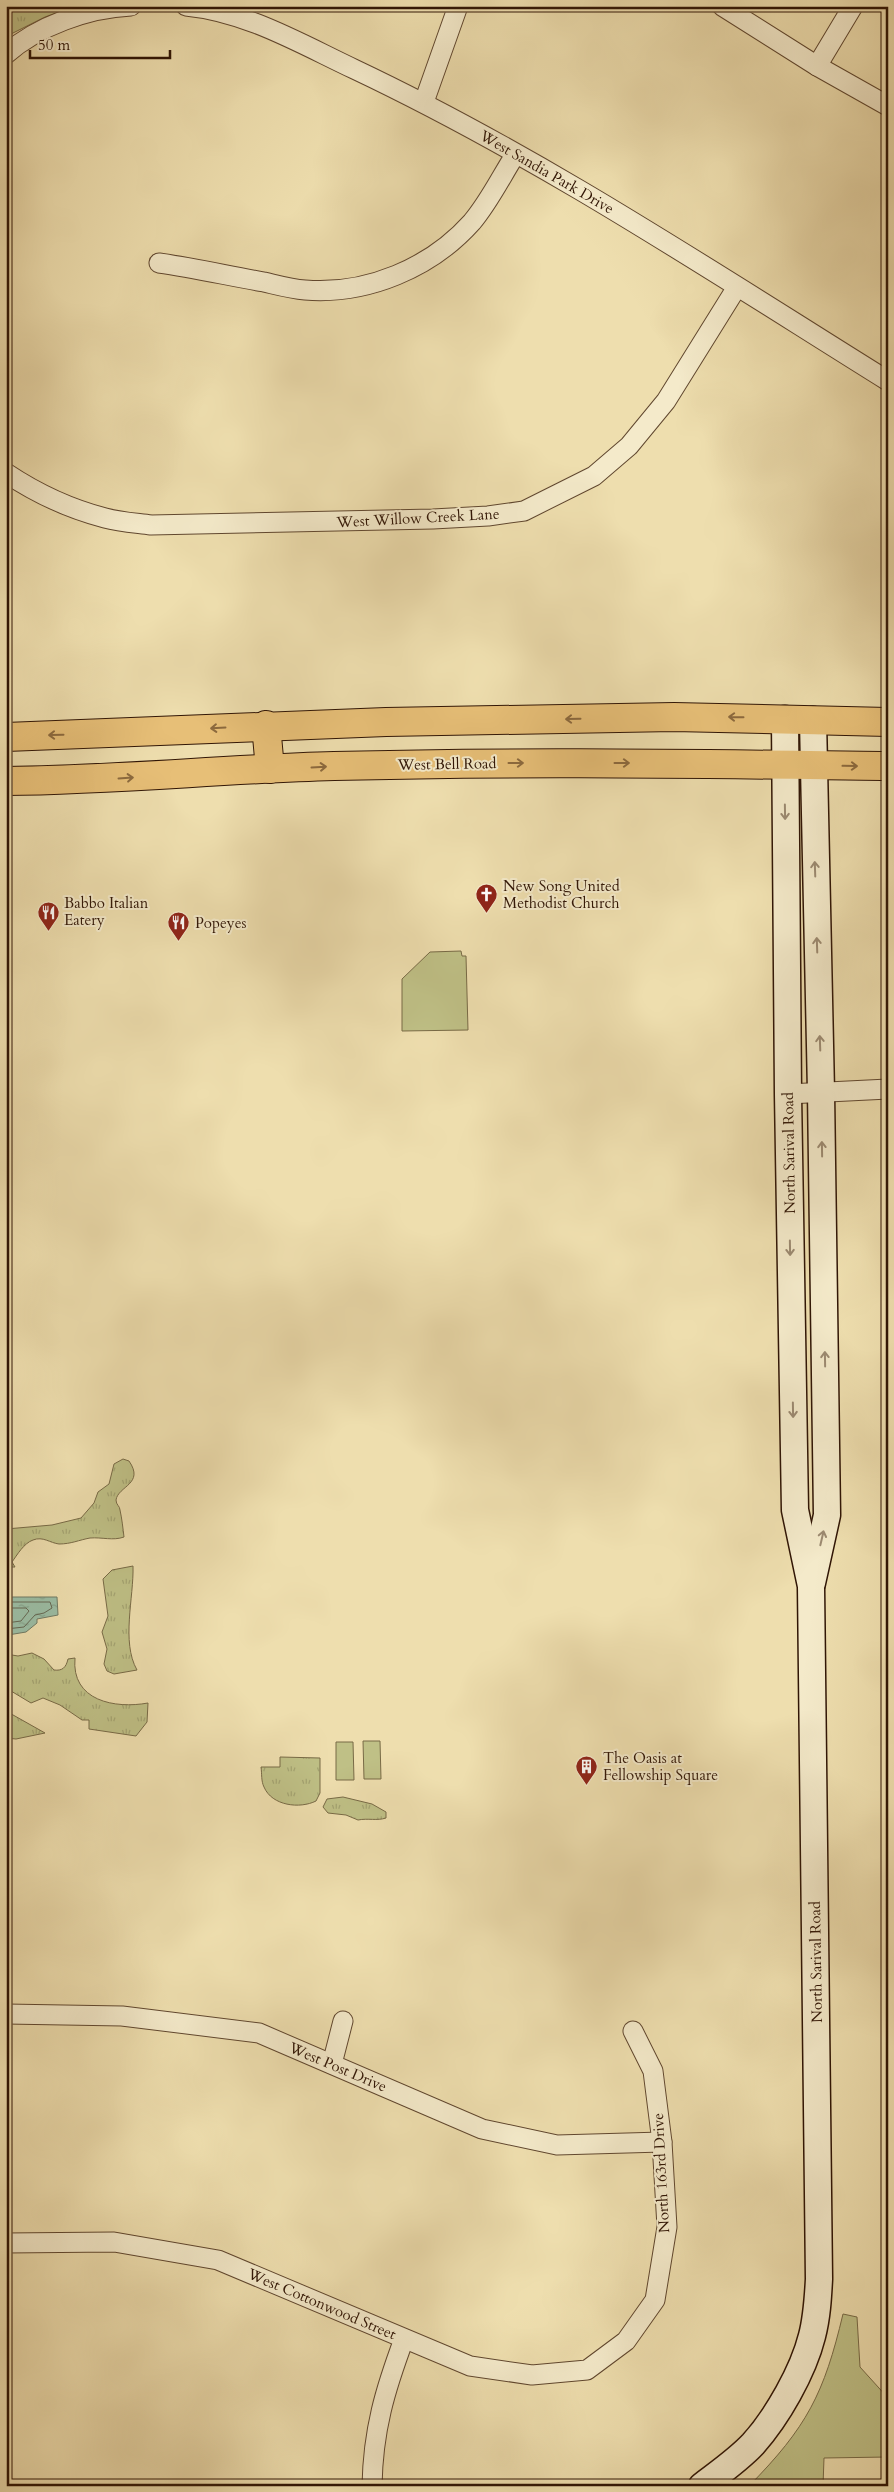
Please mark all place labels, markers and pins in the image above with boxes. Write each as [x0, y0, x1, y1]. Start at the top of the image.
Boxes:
place label: New Song United Methodist Church [503, 876, 620, 913]
church icon: New Song United Methodist Church [475, 883, 499, 914]
place label: Babbo Italian Eatery [64, 893, 149, 930]
restaurant icon: Babbo Italian Eatery [36, 900, 60, 931]
restaurant icon: Popeyes [167, 911, 191, 942]
place label: Popeyes [195, 913, 247, 933]
place label: The Oasis at Fellowship Square [603, 1748, 718, 1785]
building icon: The Oasis at Fellowship Square [575, 1755, 599, 1786]

